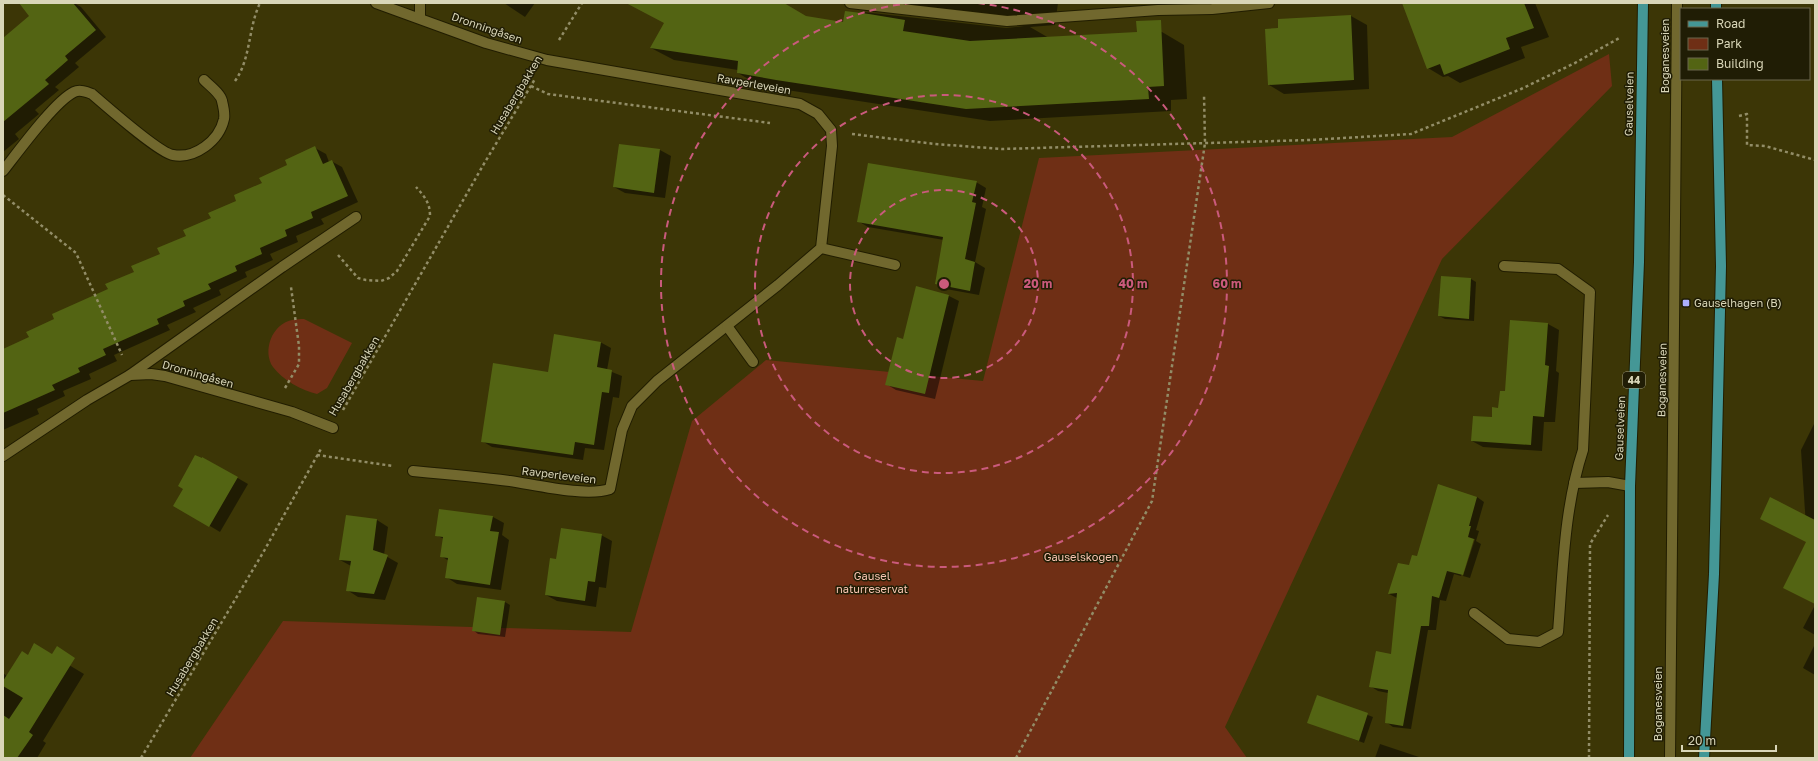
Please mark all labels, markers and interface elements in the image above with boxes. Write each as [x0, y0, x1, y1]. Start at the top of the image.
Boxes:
legend [1680, 8, 1810, 80]
street label: Dronningåsen [450, 9, 524, 46]
text: Road [1716, 16, 1745, 31]
street label: Boganesveien [1658, 19, 1671, 93]
text: Park [1716, 36, 1742, 51]
street label: Husabergbakken [487, 53, 544, 136]
text: Building [1716, 56, 1764, 71]
street label: Ravperleveien [716, 71, 792, 96]
street label: Gauselveien [1621, 72, 1636, 136]
text: 20 m [1024, 276, 1052, 291]
text: 40 m [1119, 276, 1147, 291]
text: 60 m [1213, 276, 1241, 291]
centre of rings [937, 277, 951, 291]
place label: Gauselhagen (B) [1694, 296, 1782, 309]
marker: Gauselhagen (B) [1681, 298, 1691, 308]
street label: Husabergbakken [326, 334, 382, 418]
street label: Boganesveien [1654, 343, 1669, 417]
street label: Dronningåsen [161, 357, 235, 390]
road number: 44 [1623, 372, 1645, 388]
street label: Gauselveien [1612, 395, 1627, 460]
street label: Ravperleveien [521, 463, 597, 486]
park label: Gauselskogen [1044, 550, 1118, 563]
park label: Gausel naturreservat [836, 569, 908, 595]
street label: Husabergbakken [163, 615, 220, 698]
street label: Boganesveien [1651, 667, 1664, 741]
scale bar [1682, 727, 1776, 753]
text: 20 m [1688, 733, 1716, 748]

